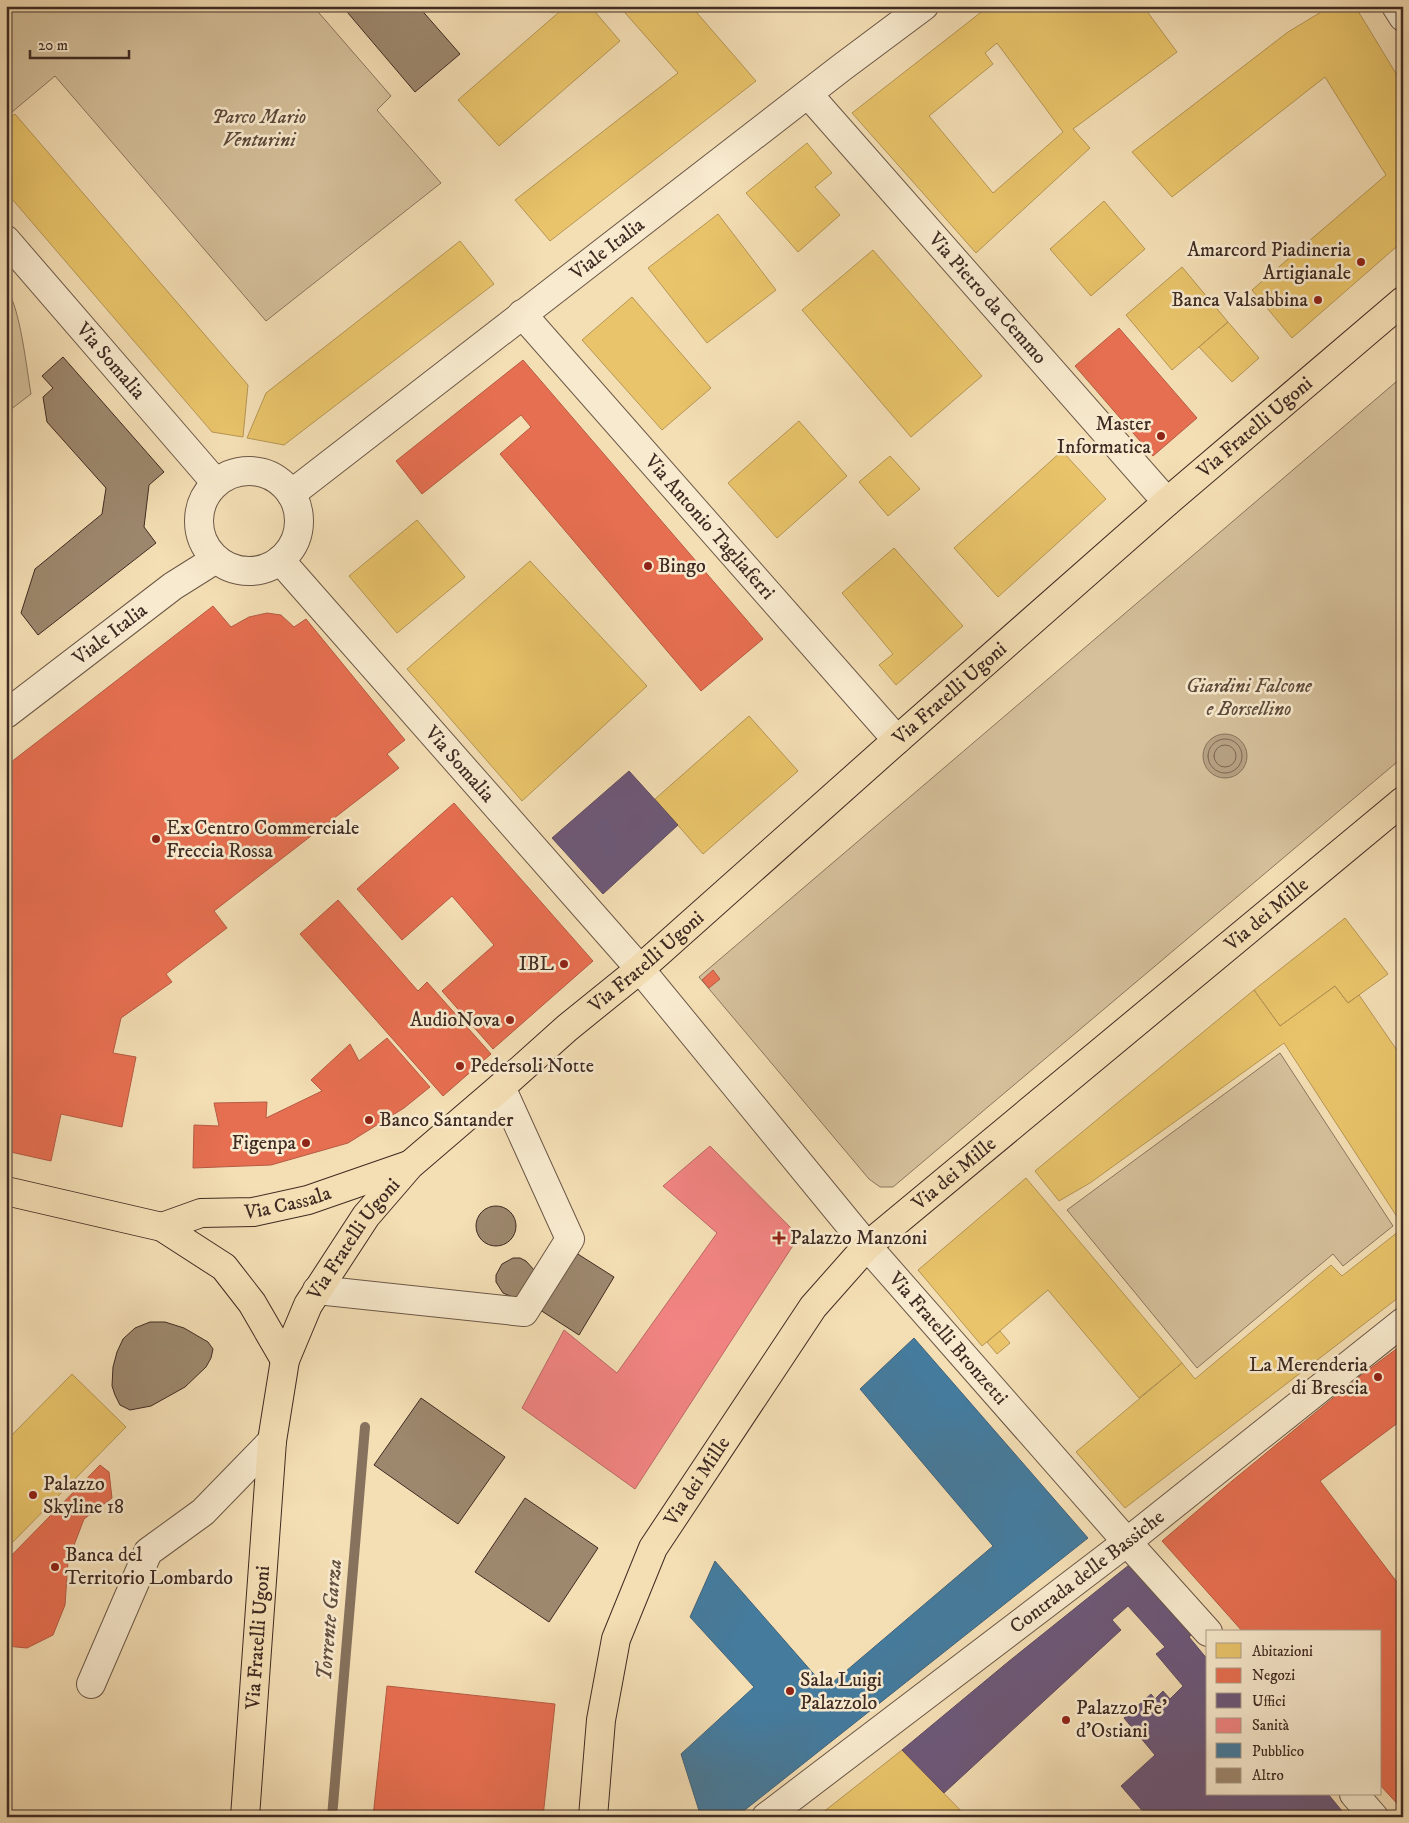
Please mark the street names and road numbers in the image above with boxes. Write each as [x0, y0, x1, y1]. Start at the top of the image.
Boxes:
street label: Viale Italia [564, 212, 650, 286]
street label: Via Pietro da Cemmo [922, 226, 1052, 369]
street label: Via Somalia [70, 317, 151, 405]
street label: Via Fratelli Ugoni [1191, 371, 1318, 484]
street label: Via Antonio Tagliaferri [638, 449, 780, 605]
street label: Viale Italia [67, 598, 153, 671]
street label: Via Fratelli Ugoni [887, 637, 1012, 751]
street label: Via Somalia [419, 720, 500, 808]
street label: Via dei Mille [1219, 872, 1314, 957]
street label: Via Fratelli Ugoni [583, 905, 709, 1019]
street label: Via dei Mille [906, 1131, 1001, 1216]
street label: Via Fratelli Ugoni [302, 1173, 406, 1306]
street label: Via Cassala [243, 1180, 335, 1225]
street label: Via Fratelli Bronzetti [882, 1266, 1013, 1410]
street label: Via dei Mille [658, 1432, 736, 1531]
street label: Contrada delle Bassiche [1005, 1505, 1169, 1639]
street label: Via Fratelli Ugoni [240, 1565, 276, 1711]

